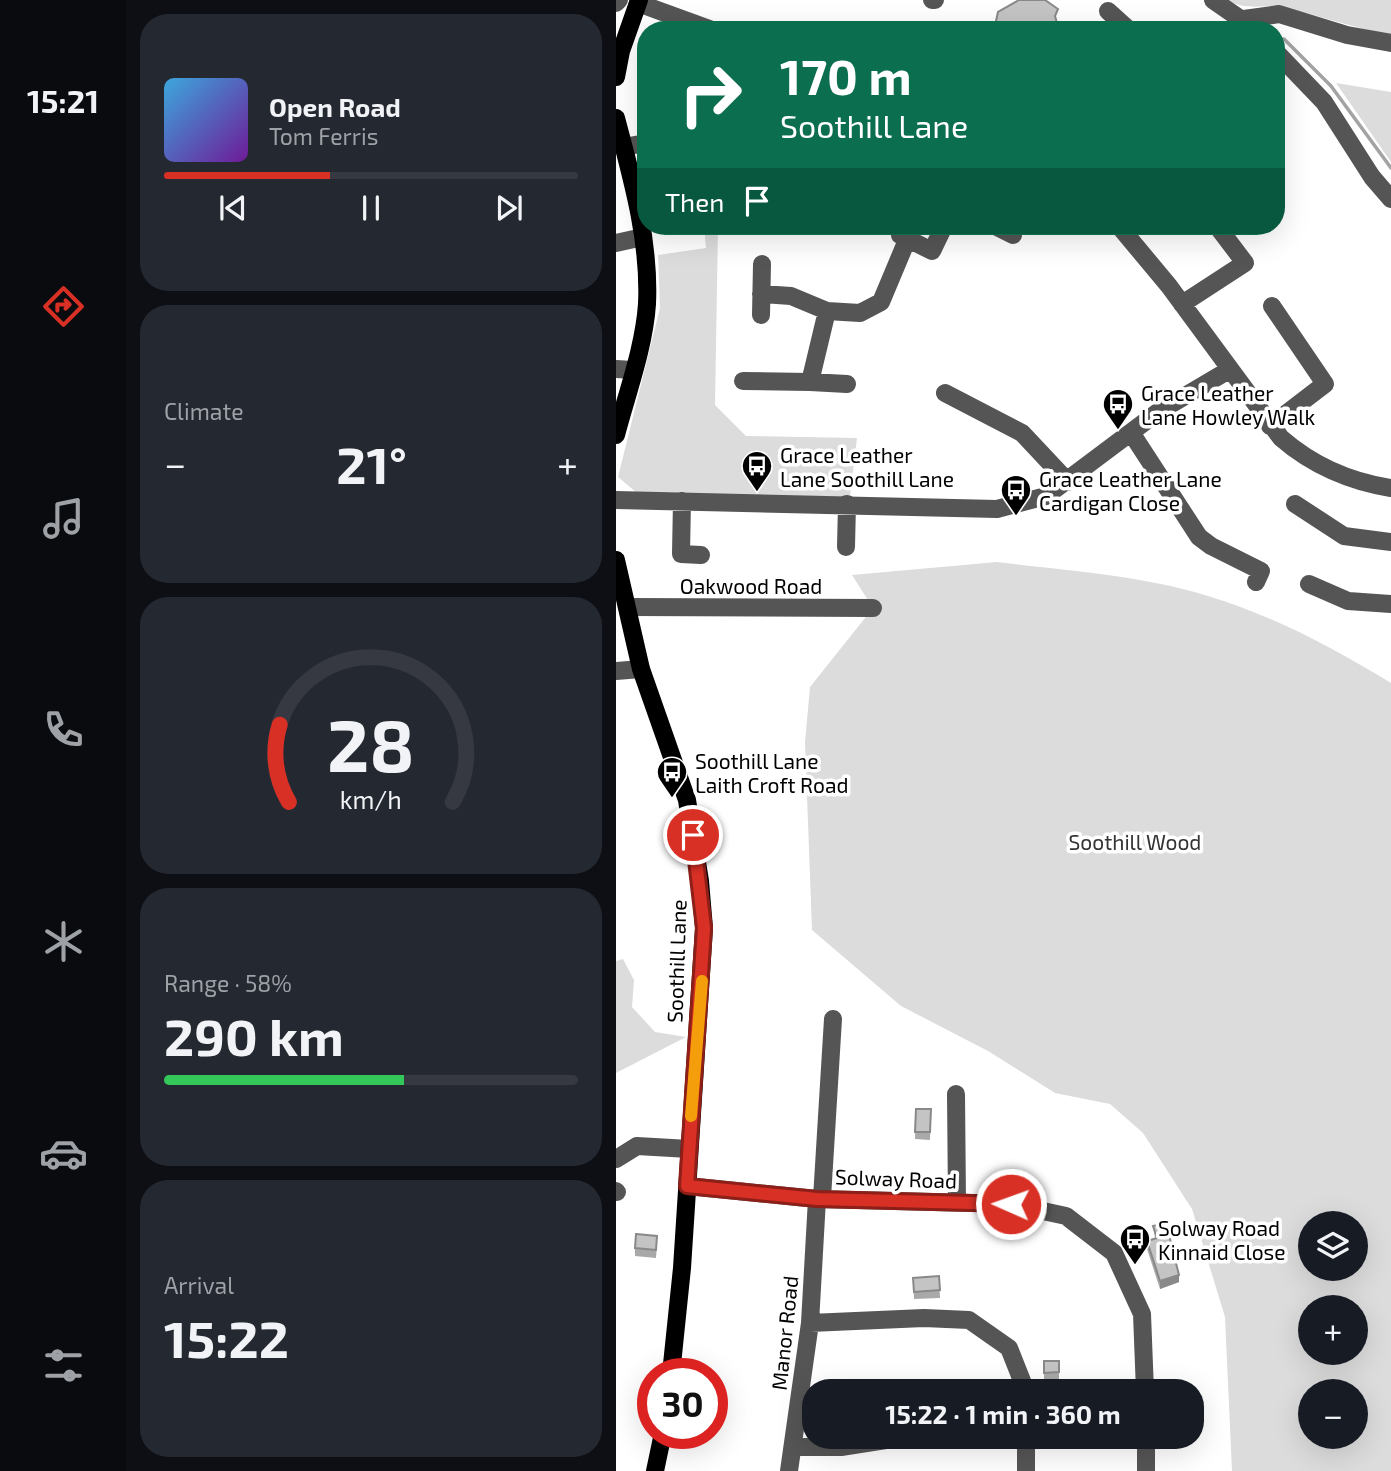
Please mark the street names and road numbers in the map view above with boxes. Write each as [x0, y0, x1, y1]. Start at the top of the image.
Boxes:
street label: Oakwood Road [680, 573, 822, 598]
street label: Soothill Lane [661, 899, 691, 1023]
street label: Solway Road [835, 1163, 957, 1193]
street label: Manor Road [766, 1274, 802, 1392]

